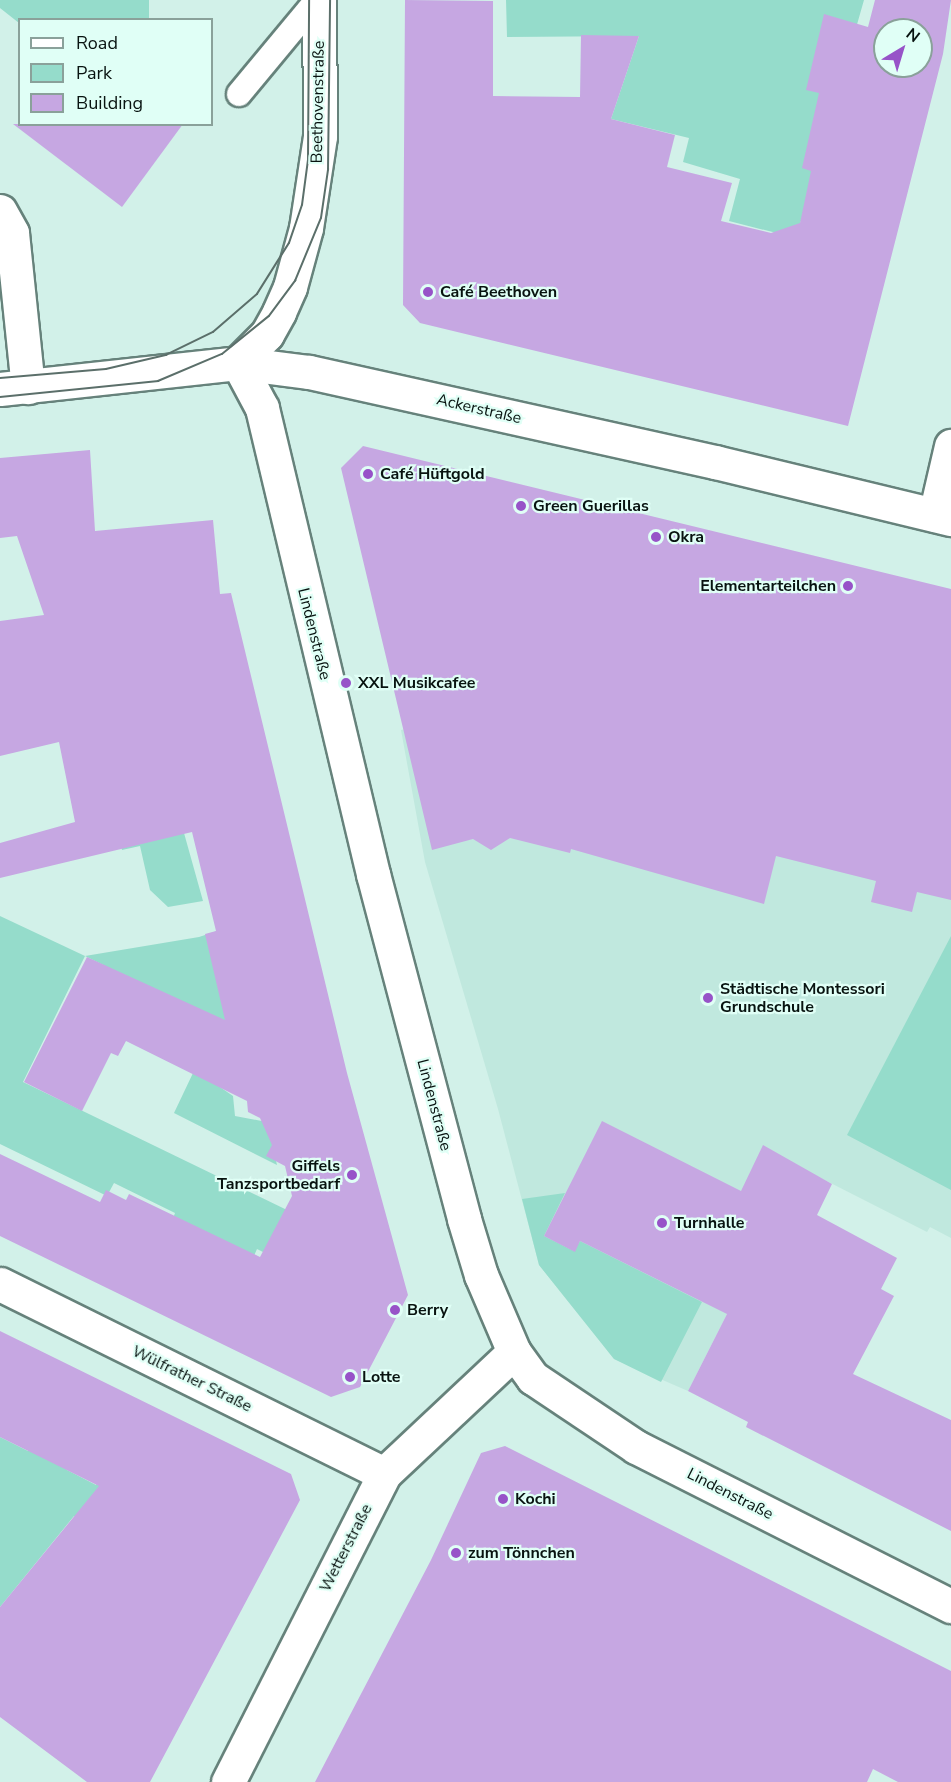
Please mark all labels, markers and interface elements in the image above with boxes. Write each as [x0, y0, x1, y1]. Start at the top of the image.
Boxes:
legend [18, 18, 213, 126]
north arrow [873, 18, 933, 78]
text: N [901, 23, 924, 48]
text: Road [76, 31, 118, 55]
street label: Beethovenstraße [307, 40, 329, 164]
text: Park [76, 61, 112, 85]
text: Building [76, 91, 143, 115]
place label: Café Beethoven [440, 282, 557, 302]
marker: Café Beethoven [421, 285, 435, 299]
street label: Ackerstraße [435, 390, 523, 428]
place label: Café Hüftgold [380, 464, 485, 484]
marker: Café Hüftgold [361, 467, 375, 481]
place label: Green Guerillas [533, 496, 649, 516]
marker: Green Guerillas [514, 499, 528, 513]
place label: Okra [668, 527, 704, 547]
marker: Okra [649, 530, 663, 544]
place label: Elementarteilchen [700, 576, 836, 596]
marker: Elementarteilchen [841, 579, 855, 593]
street label: Lindenstraße [293, 586, 335, 682]
place label: XXL Musikcafee [358, 673, 475, 693]
marker: XXL Musikcafee [339, 676, 353, 690]
place label: Städtische Montessori Grundschule [720, 979, 885, 1017]
marker: Städtische Montessori Grundschule [701, 991, 715, 1005]
street label: Lindenstraße [413, 1057, 455, 1153]
place label: Giffels Tanzsportbedarf [217, 1156, 340, 1194]
marker: Giffels Tanzsportbedarf [345, 1168, 359, 1182]
place label: Turnhalle [674, 1213, 745, 1233]
marker: Turnhalle [655, 1216, 669, 1230]
place label: Berry [407, 1300, 448, 1320]
marker: Berry [388, 1303, 402, 1317]
street label: Wülfrather Straße [129, 1342, 255, 1416]
place label: Lotte [362, 1367, 400, 1387]
marker: Lotte [343, 1370, 357, 1384]
street label: Lindenstraße [684, 1464, 776, 1524]
place label: Kochi [515, 1489, 556, 1509]
marker: Kochi [496, 1492, 510, 1506]
street label: Wetterstraße [316, 1501, 376, 1595]
place label: zum Tönnchen [468, 1543, 575, 1563]
marker: zum Tönnchen [449, 1546, 463, 1560]

